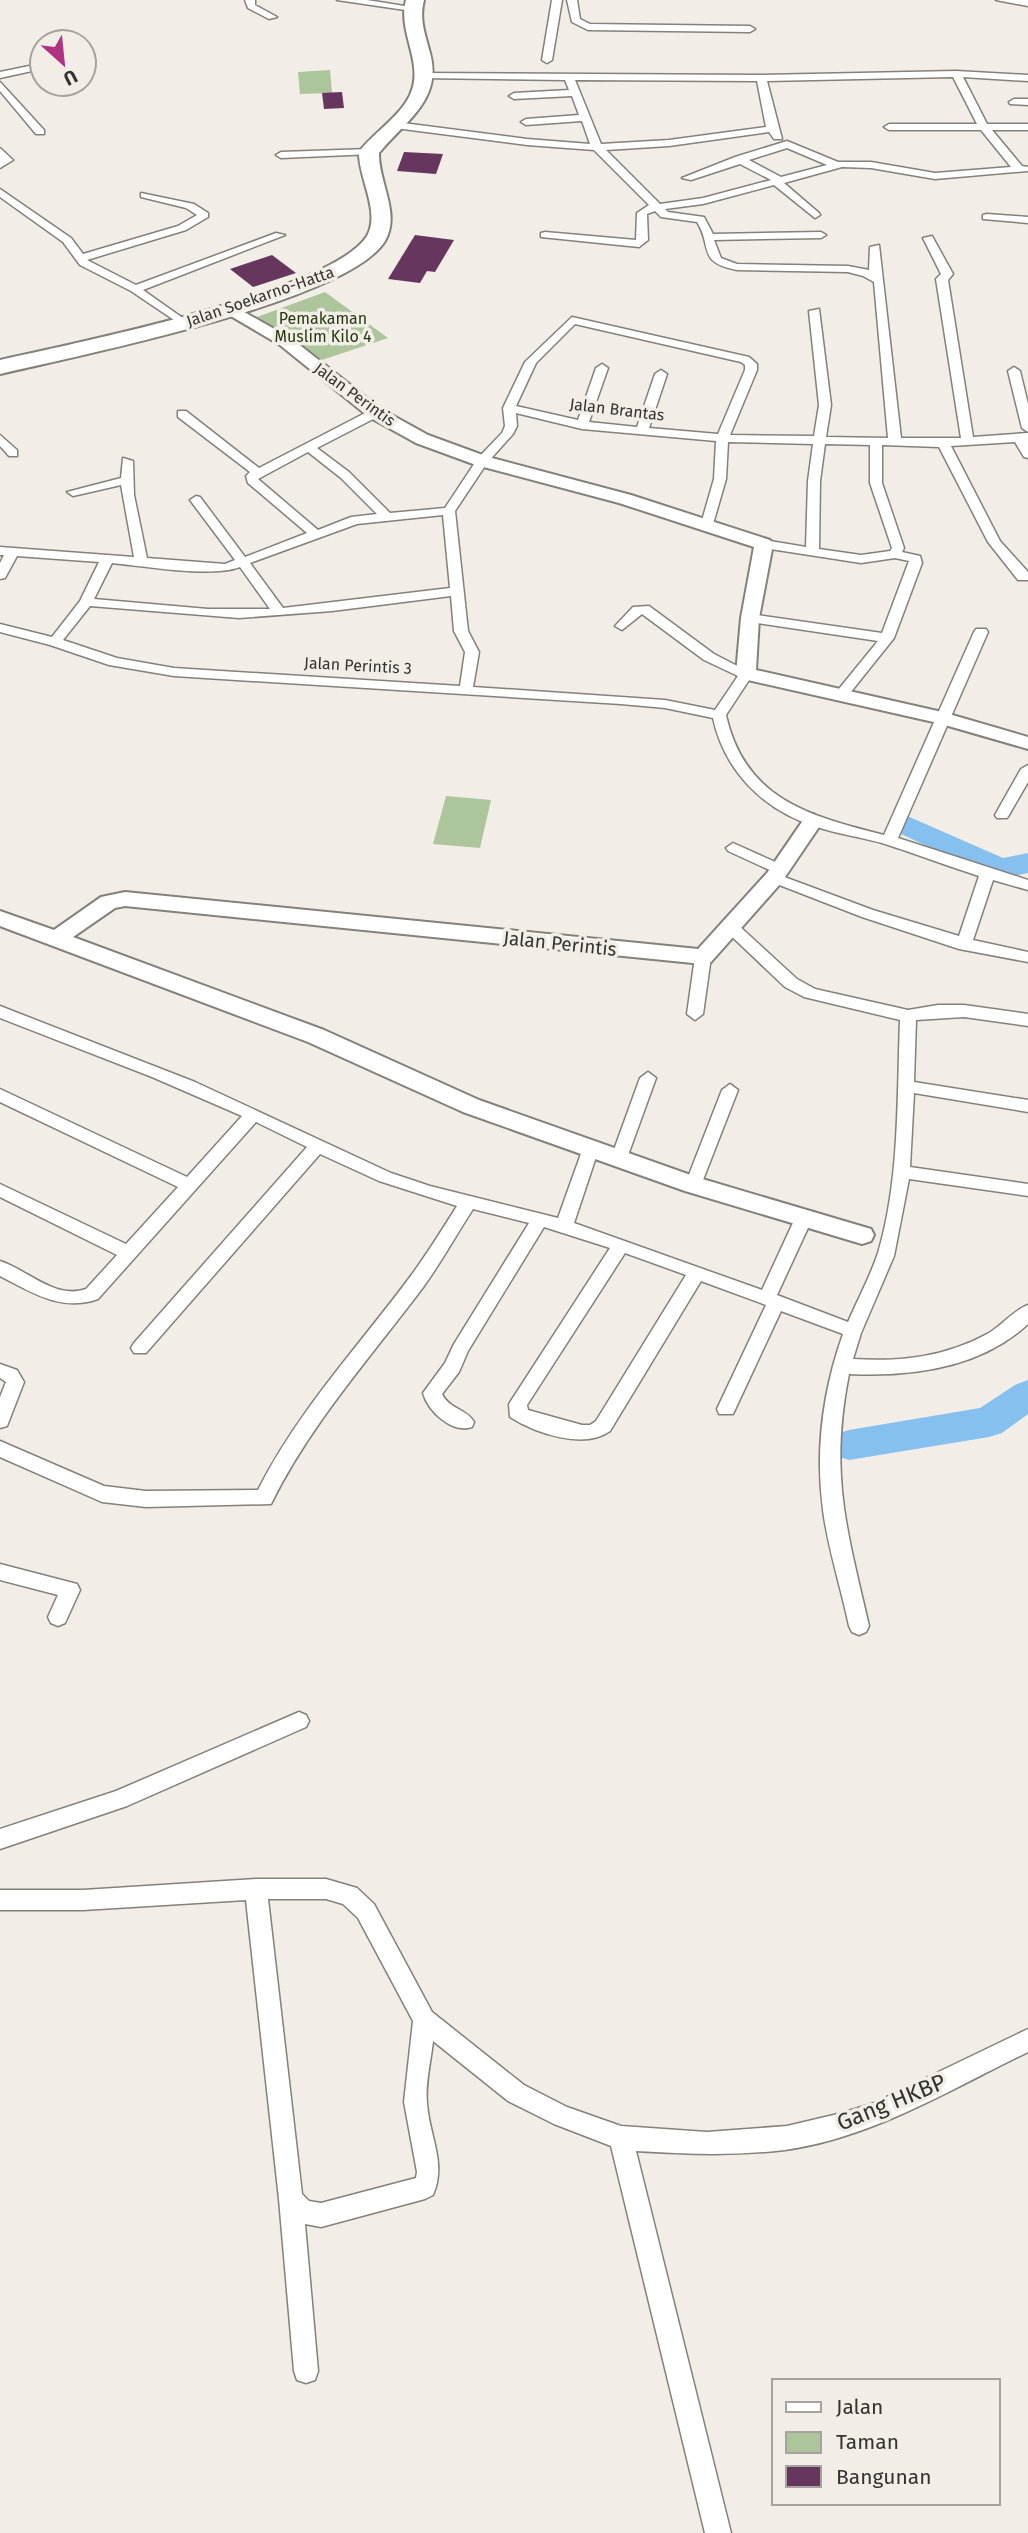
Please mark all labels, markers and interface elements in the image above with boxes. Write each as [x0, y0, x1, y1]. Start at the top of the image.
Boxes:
north arrow [28, 28, 98, 98]
text: U [60, 65, 81, 91]
street label: Jalan Soekarno-Hatta [184, 262, 336, 331]
park label: Pemakaman Muslim Kilo 4 [274, 309, 372, 346]
street label: Jalan Perintis [310, 359, 399, 430]
street label: Jalan Brantas [568, 394, 665, 425]
street label: Jalan Perintis 3 [304, 653, 412, 678]
street label: Jalan Perintis [502, 926, 618, 961]
street label: Gang HKBP [832, 2067, 950, 2137]
legend [772, 2379, 1000, 2505]
text: Jalan [836, 2394, 883, 2420]
text: Taman [836, 2429, 899, 2455]
text: Bangunan [836, 2464, 931, 2490]

